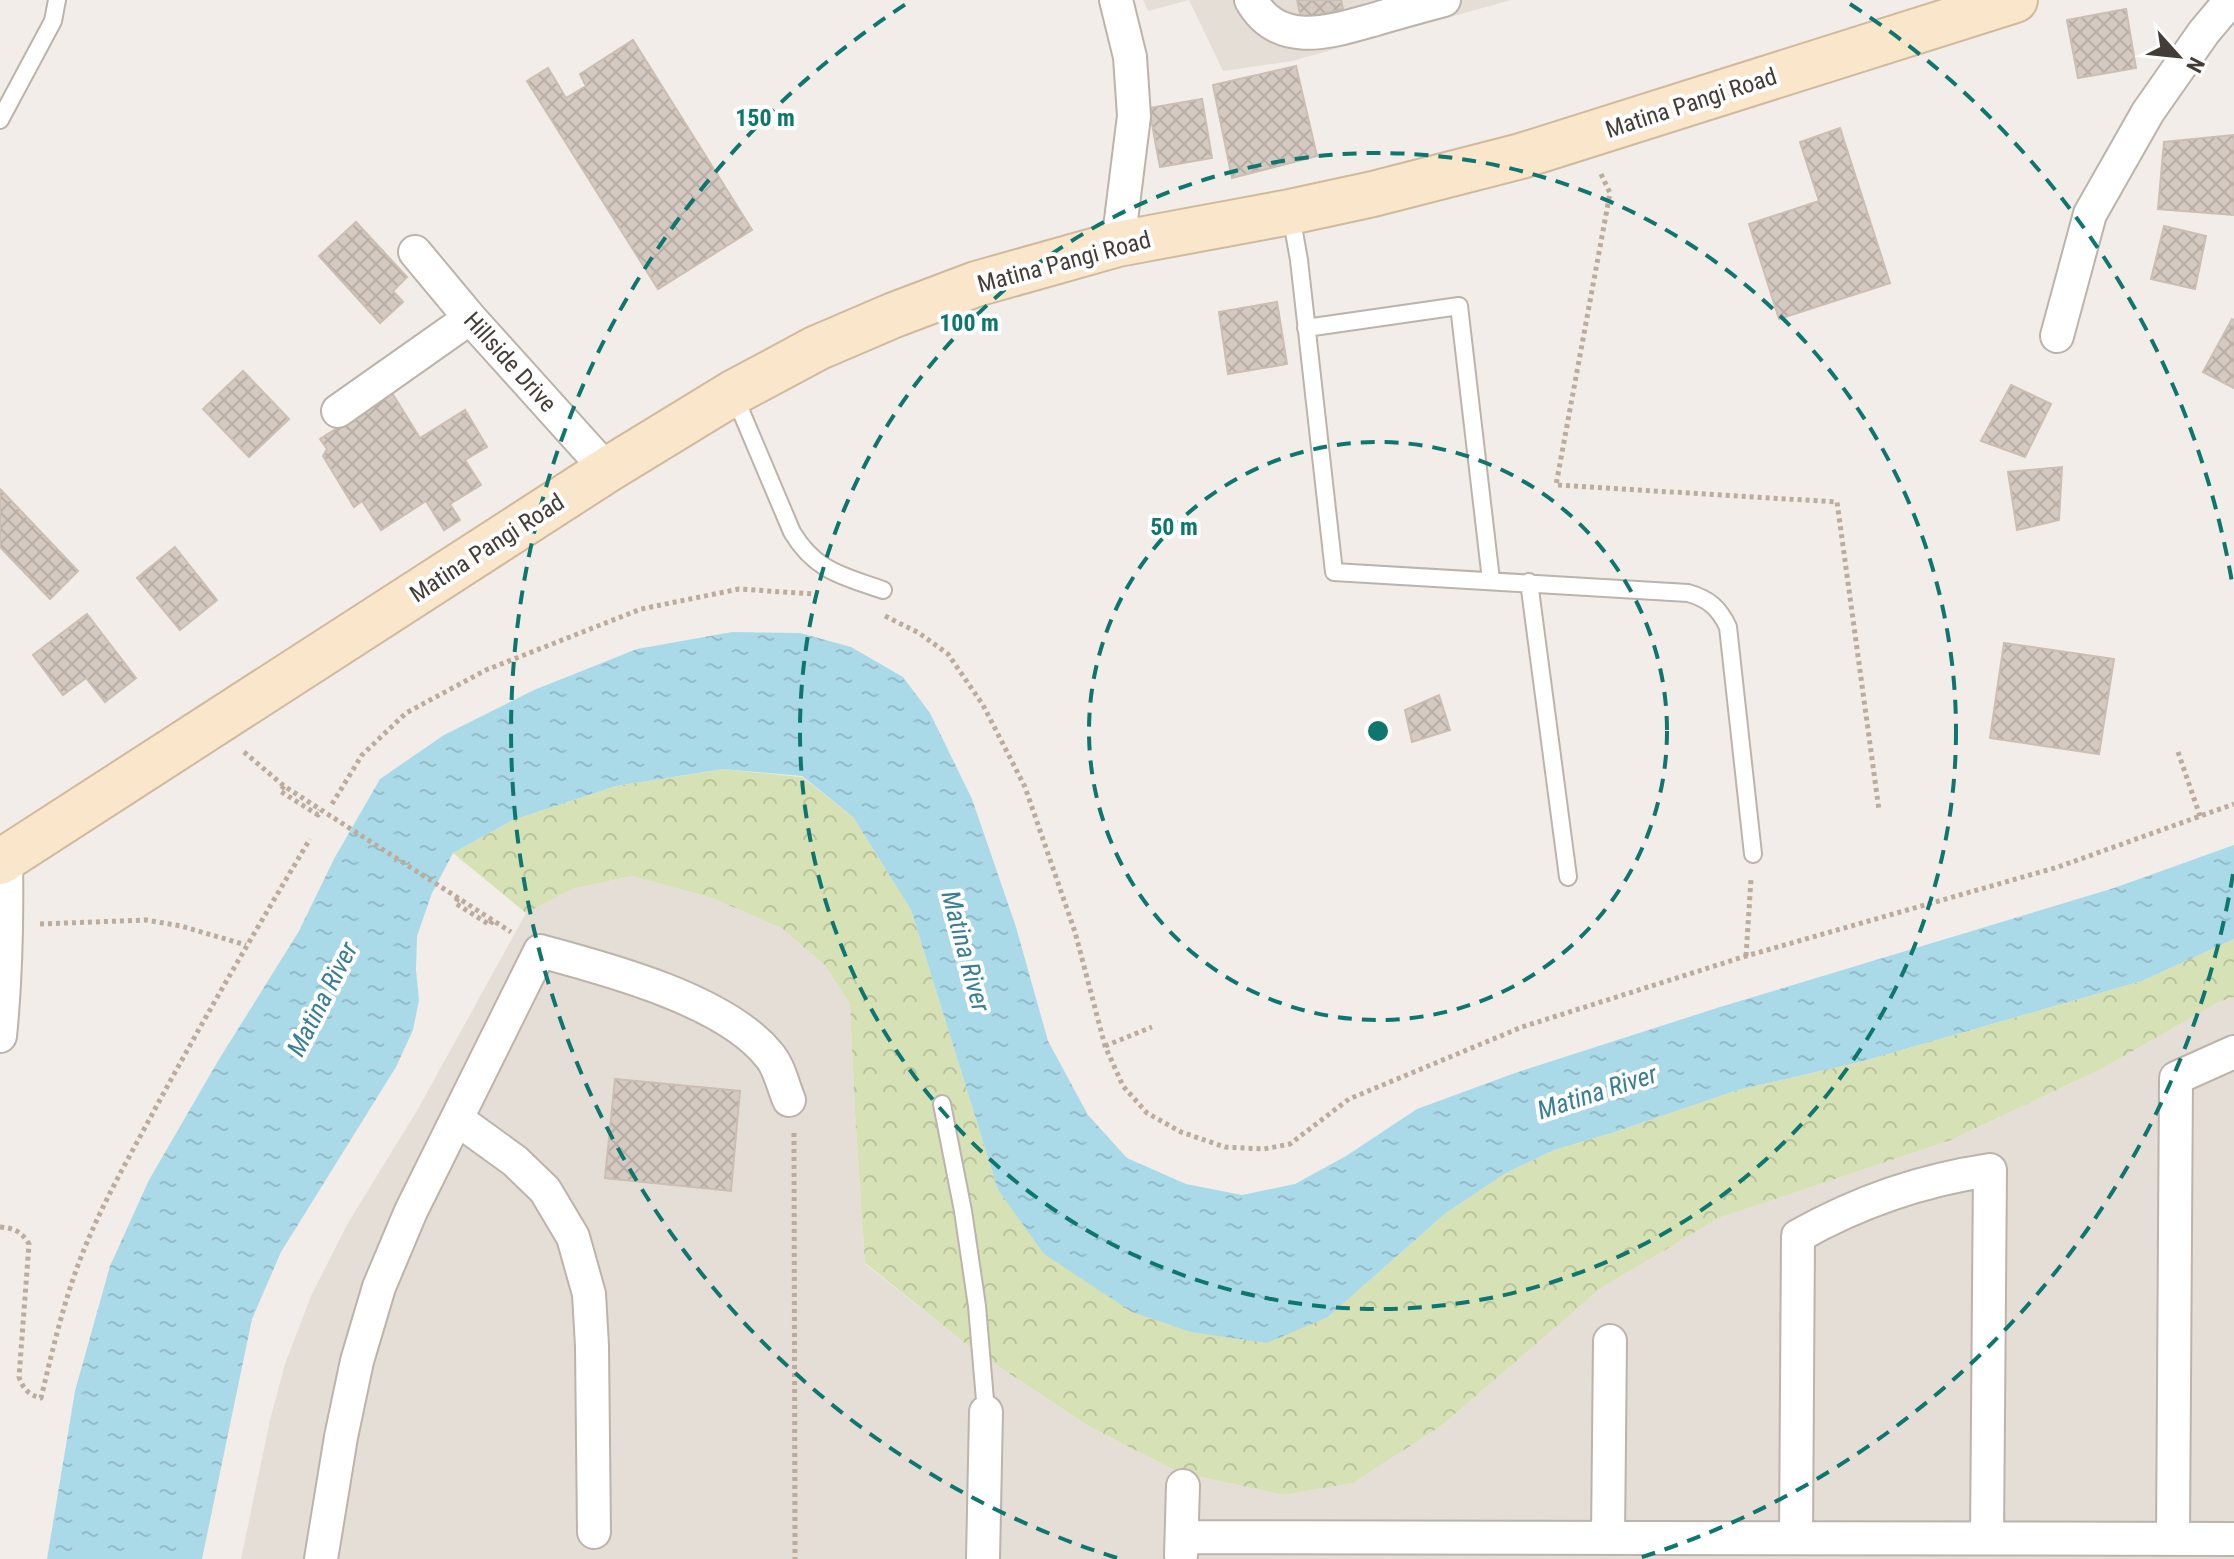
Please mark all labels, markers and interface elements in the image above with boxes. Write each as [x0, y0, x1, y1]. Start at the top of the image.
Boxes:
north arrow [2138, 16, 2218, 96]
text: N [2181, 53, 2210, 77]
street label: Matina Pangi Road [1602, 62, 1780, 144]
text: 150 m [735, 104, 795, 132]
street label: Matina Pangi Road [974, 225, 1154, 299]
street label: Hillside Drive [458, 306, 562, 418]
text: 100 m [939, 309, 999, 337]
street label: Matina Pangi Road [405, 488, 569, 608]
text: 50 m [1150, 513, 1198, 541]
centre of rings [1364, 717, 1392, 745]
water label: Matina River [935, 887, 997, 1016]
water label: Matina River [281, 936, 364, 1061]
water label: Matina River [1533, 1058, 1662, 1125]

